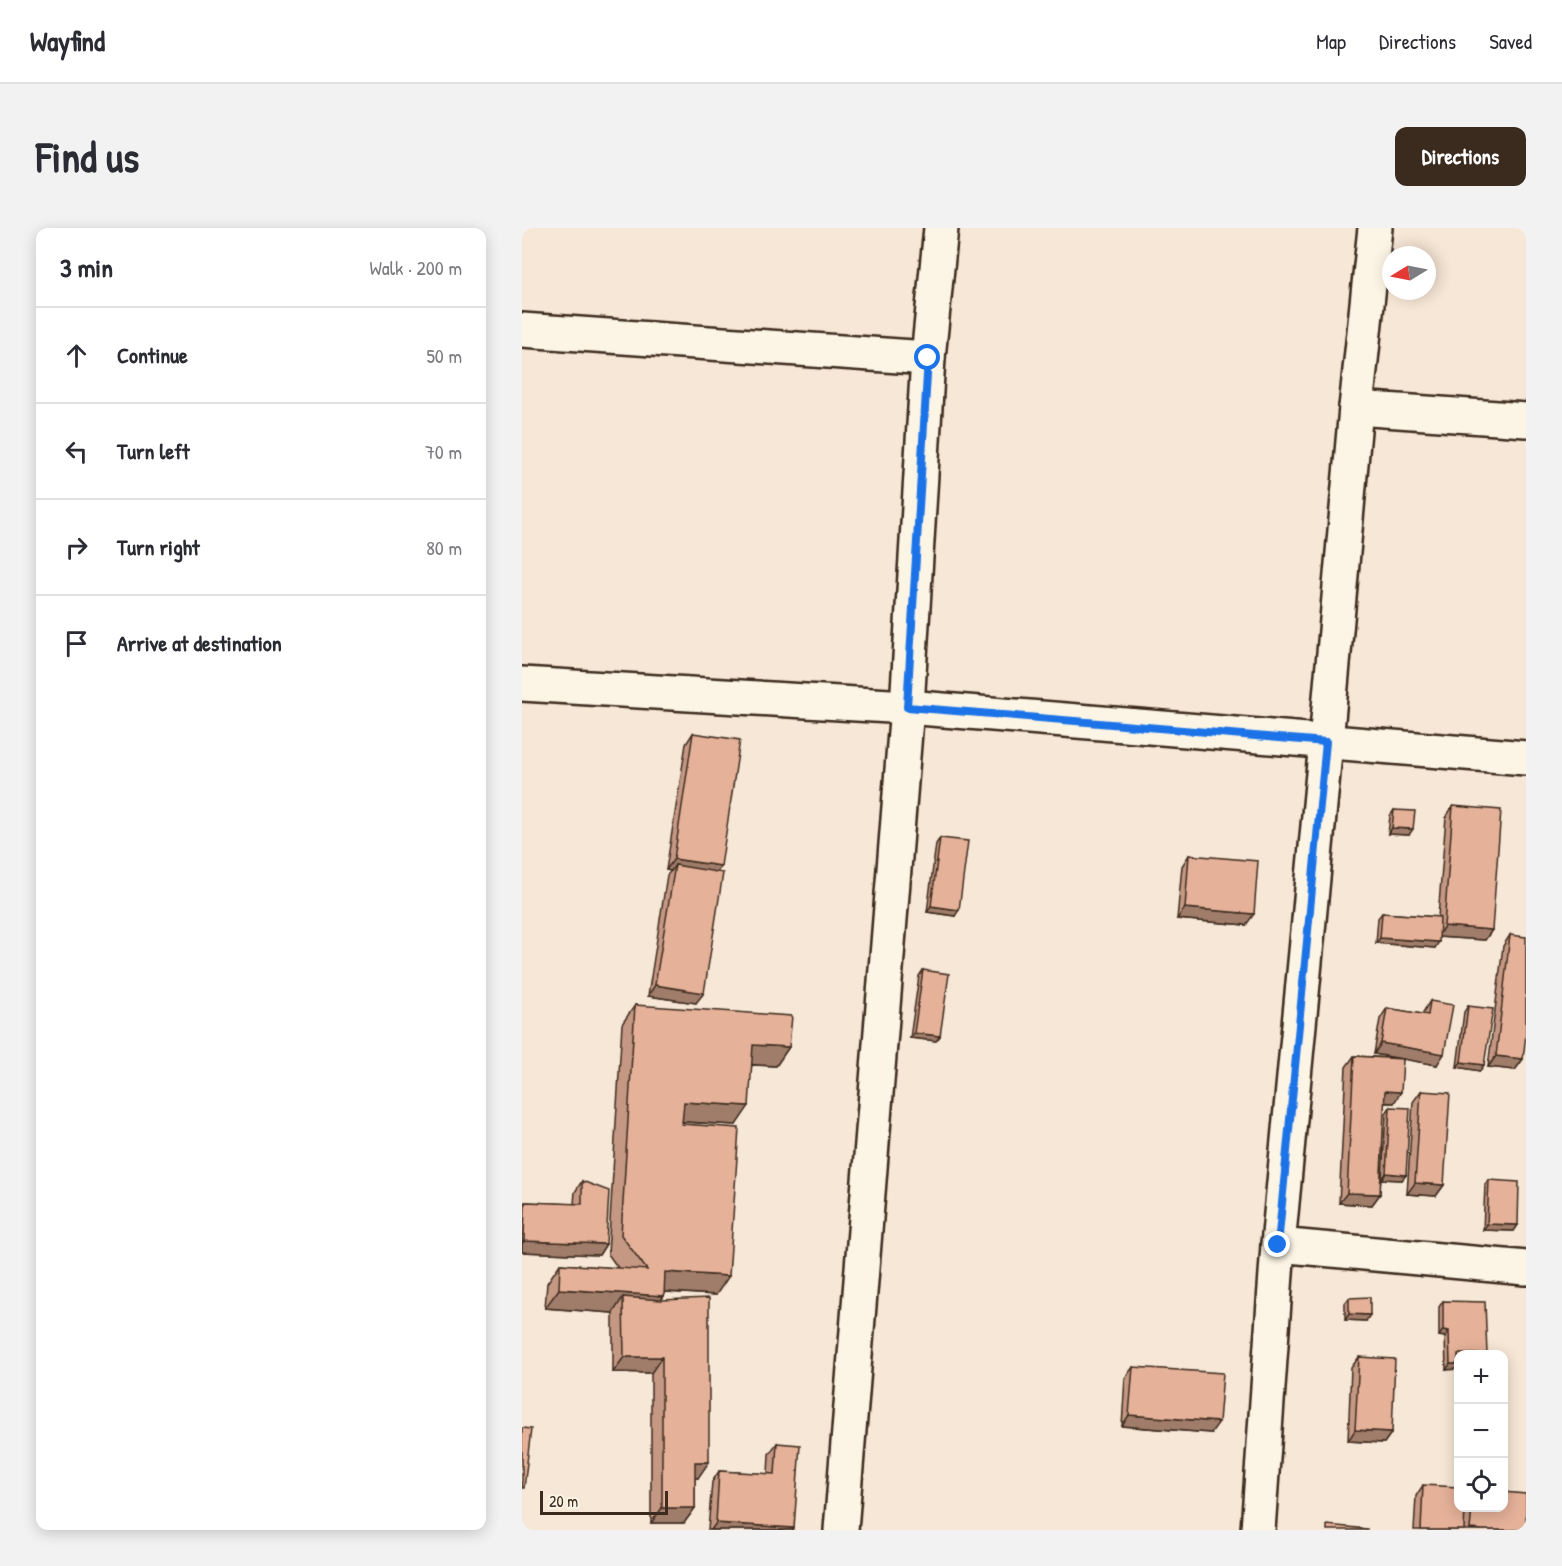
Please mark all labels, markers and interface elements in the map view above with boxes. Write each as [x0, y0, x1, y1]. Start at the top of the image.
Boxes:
text: Wayfind [30, 22, 105, 60]
text: Map [1316, 27, 1346, 56]
text: Directions [1379, 27, 1456, 56]
text: Saved [1489, 27, 1532, 56]
button: Directions [1395, 127, 1526, 186]
text: Find us [36, 128, 139, 185]
north arrow [1382, 246, 1436, 300]
text: 3 min [60, 250, 113, 285]
text: Walk · 200 m [370, 254, 462, 281]
icon: ahead [60, 339, 93, 372]
text: Continue [117, 340, 188, 370]
text: 50 m [426, 342, 462, 369]
route start [914, 344, 940, 370]
icon: left [60, 435, 93, 468]
text: Turn left [117, 436, 190, 466]
text: 70 m [425, 438, 462, 465]
icon: right [60, 531, 93, 564]
text: Turn right [117, 532, 200, 562]
text: 80 m [426, 534, 462, 561]
icon: arrive [60, 627, 93, 660]
text: Arrive at destination [117, 628, 282, 658]
route end [1264, 1231, 1290, 1257]
map controls [1454, 1350, 1508, 1512]
button: + [1454, 1350, 1508, 1404]
button: − [1454, 1404, 1508, 1458]
button: locate [1454, 1458, 1508, 1512]
scale bar [540, 1488, 668, 1516]
text: 20 m [549, 1490, 578, 1512]

